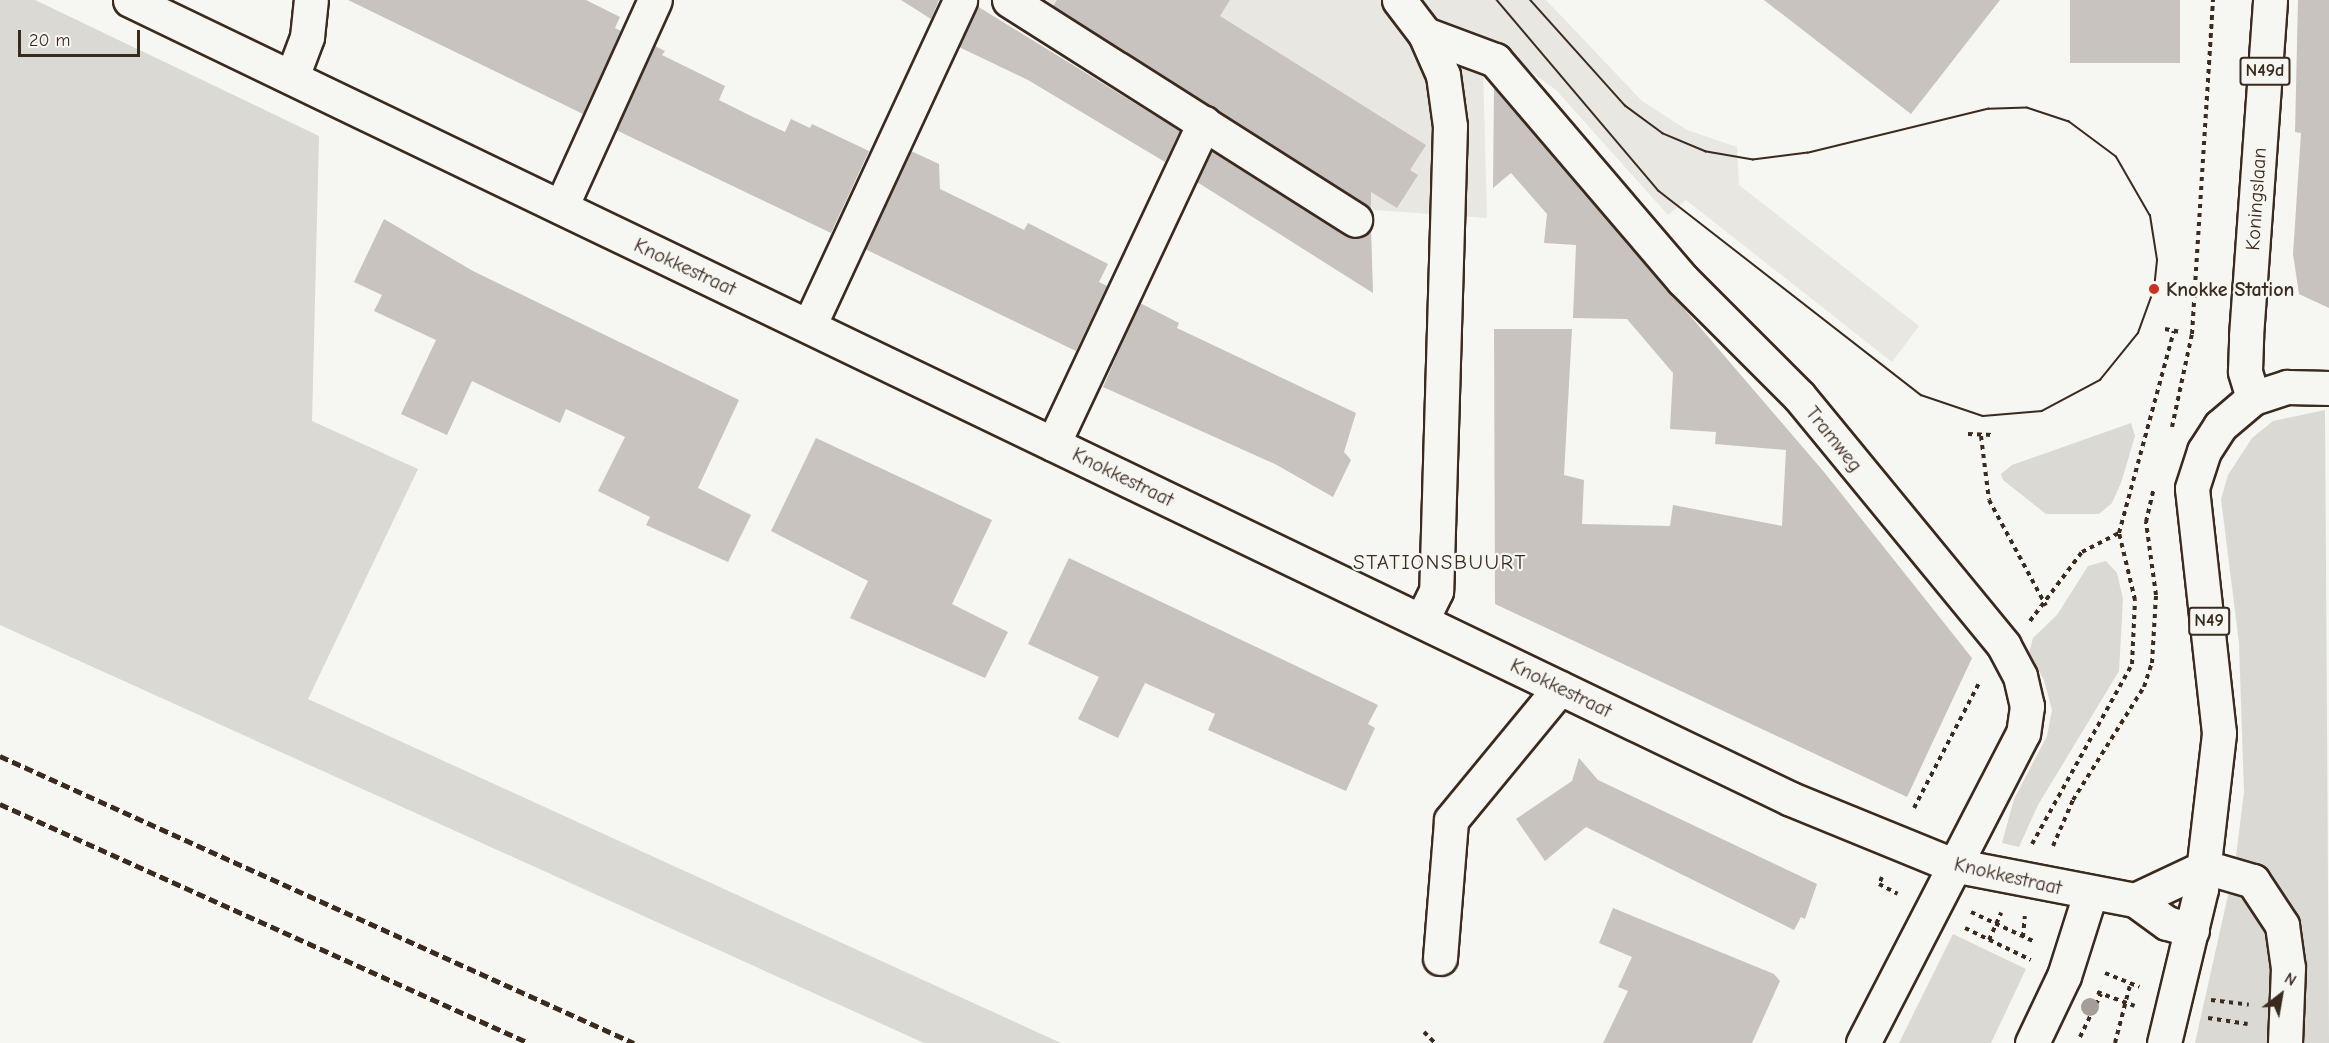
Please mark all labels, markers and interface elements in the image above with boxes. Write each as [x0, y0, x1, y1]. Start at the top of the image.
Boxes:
scale bar [21, 18, 142, 56]
text: 20 m [29, 30, 70, 51]
road number: N49d [2240, 56, 2290, 86]
street label: Koningslaan [2240, 147, 2272, 251]
street label: Knokkestraat [630, 233, 740, 301]
place label: Knokke Station [2166, 277, 2294, 301]
marker: Knokke Station [2147, 282, 2161, 296]
street label: Tramweg [1800, 401, 1868, 477]
street label: Knokkestraat [1068, 442, 1178, 512]
district label: STATIONSBUURT [1353, 549, 1527, 575]
road number: N49 [2188, 606, 2230, 636]
street label: Knokkestraat [1506, 653, 1616, 723]
street label: Knokkestraat [1952, 852, 2064, 900]
north arrow [2251, 965, 2311, 1025]
text: N [2281, 969, 2299, 990]

